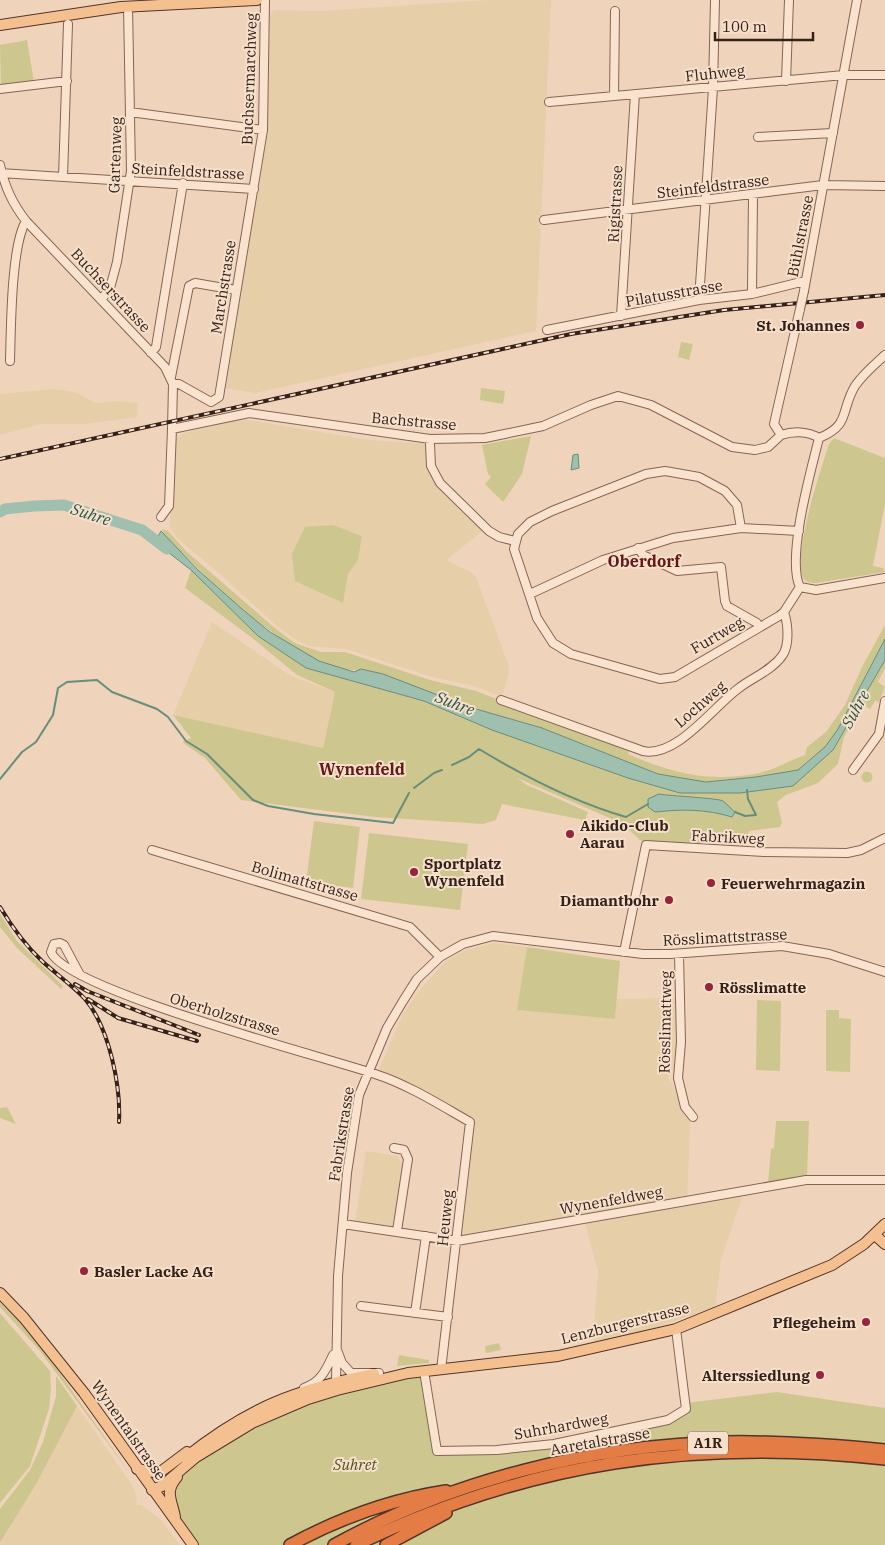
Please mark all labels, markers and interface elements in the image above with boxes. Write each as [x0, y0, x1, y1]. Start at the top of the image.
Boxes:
scale bar [715, 10, 812, 42]
street label: Buchsermarchweg [237, 13, 261, 145]
text: 100 m [722, 17, 767, 36]
street label: Fluhweg [684, 60, 746, 86]
street label: Gartenweg [104, 116, 126, 194]
street label: Steinfeldstrasse [131, 159, 245, 183]
street label: Rigistrasse [603, 165, 627, 243]
street label: Steinfeldstrasse [656, 170, 770, 202]
street label: Bühlstrasse [783, 193, 817, 279]
street label: Marchstrasse [206, 239, 240, 335]
street label: Buchserstrasse [67, 244, 155, 336]
street label: Pilatusstrasse [624, 275, 724, 311]
place label: St. Johannes [756, 316, 850, 335]
marker: St. Johannes [854, 319, 866, 331]
street label: Bachstrasse [371, 408, 457, 434]
water label: Suhre [68, 498, 113, 530]
district label: Oberdorf [608, 551, 682, 571]
street label: Furtweg [687, 612, 747, 658]
street label: Lochweg [670, 676, 730, 732]
water label: Suhre [432, 686, 478, 720]
water label: Suhre [836, 686, 874, 732]
district label: Wynenfeld [319, 759, 405, 779]
place label: Aikido-Club Aarau [580, 816, 669, 852]
street label: Fabrikweg [691, 826, 765, 848]
marker: Aikido-Club Aarau [564, 828, 576, 840]
place label: Sportplatz Wynenfeld [424, 854, 505, 890]
street label: Bolimattstrasse [249, 857, 361, 905]
marker: Sportplatz Wynenfeld [408, 866, 420, 878]
place label: Feuerwehrmagazin [721, 874, 865, 893]
marker: Feuerwehrmagazin [705, 877, 717, 889]
place label: Diamantbohr [560, 891, 660, 910]
marker: Diamantbohr [663, 894, 675, 906]
street label: Rösslimattstrasse [662, 924, 788, 950]
street label: Rösslimattweg [655, 971, 675, 1073]
place label: Rösslimatte [719, 978, 806, 997]
marker: Rösslimatte [703, 981, 715, 993]
street label: Oberholzstrasse [168, 988, 282, 1040]
street label: Fabrikstrasse [324, 1085, 358, 1183]
street label: Wynenfeldweg [558, 1182, 664, 1218]
street label: Heuweg [433, 1189, 457, 1247]
place label: Basler Lacke AG [94, 1262, 214, 1281]
marker: Basler Lacke AG [78, 1265, 90, 1277]
street label: Lenzburgerstrasse [559, 1298, 691, 1348]
place label: Pflegeheim [772, 1313, 856, 1332]
marker: Pflegeheim [860, 1316, 872, 1328]
place label: Alterssiedlung [702, 1366, 810, 1385]
marker: Alterssiedlung [814, 1369, 826, 1381]
street label: Wynentalstrasse [87, 1376, 171, 1484]
street label: Suhrhardweg [512, 1408, 610, 1444]
street label: Aaretalstrasse [549, 1423, 651, 1459]
road number: A1R [688, 1432, 728, 1455]
park label: Suhret [332, 1455, 377, 1474]

